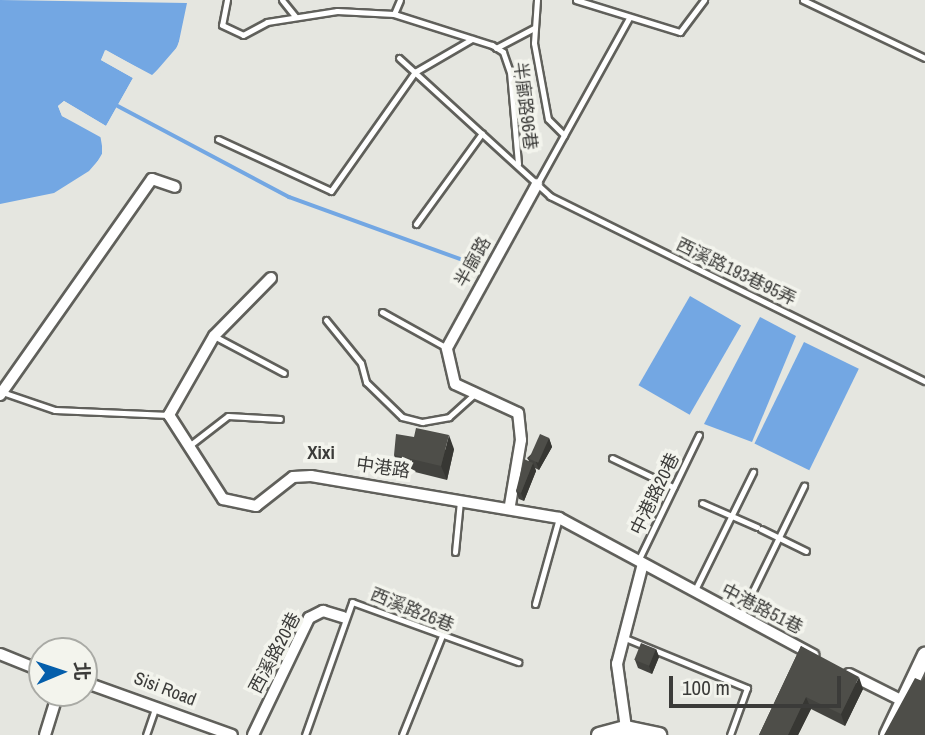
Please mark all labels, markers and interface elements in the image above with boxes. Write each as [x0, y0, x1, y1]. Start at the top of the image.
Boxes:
street label: 半廍路96巷 [509, 61, 541, 151]
street label: 半廍路 [450, 233, 496, 291]
street label: 西溪路193巷95弄 [672, 234, 800, 310]
district label: Xixi [307, 442, 335, 464]
street label: 中港路20巷 [626, 450, 684, 538]
street label: 中港路 [355, 454, 411, 482]
street label: 中港路51巷 [718, 579, 806, 639]
street label: 西溪路26巷 [367, 583, 457, 637]
street label: 西溪路20巷 [245, 609, 305, 697]
north arrow [28, 637, 98, 707]
text: 北 [69, 661, 95, 681]
scale bar [673, 662, 844, 706]
street label: Sisi Road [131, 667, 199, 711]
text: 100 m [682, 673, 730, 702]

